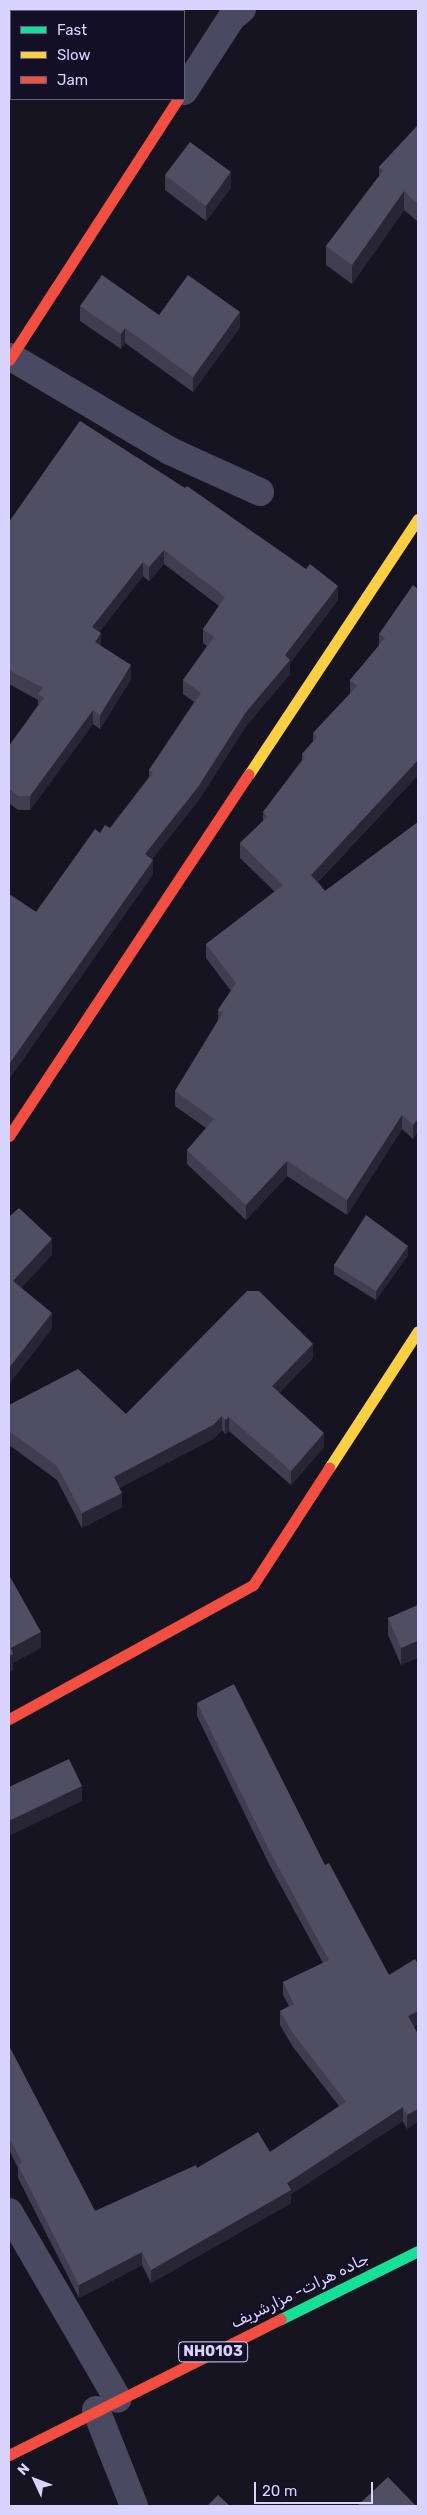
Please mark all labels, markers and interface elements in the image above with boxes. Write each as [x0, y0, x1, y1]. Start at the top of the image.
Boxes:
legend [10, 10, 185, 100]
text: Fast [57, 21, 87, 39]
text: Slow [57, 46, 90, 64]
text: Jam [57, 71, 88, 89]
street label: جاده هرات- مزارشریف [228, 2249, 372, 2333]
road number: NH0103 [178, 2340, 248, 2364]
north arrow [10, 2455, 60, 2505]
text: N [14, 2460, 33, 2479]
scale bar [257, 2472, 376, 2504]
text: 20 m [262, 2482, 297, 2500]

